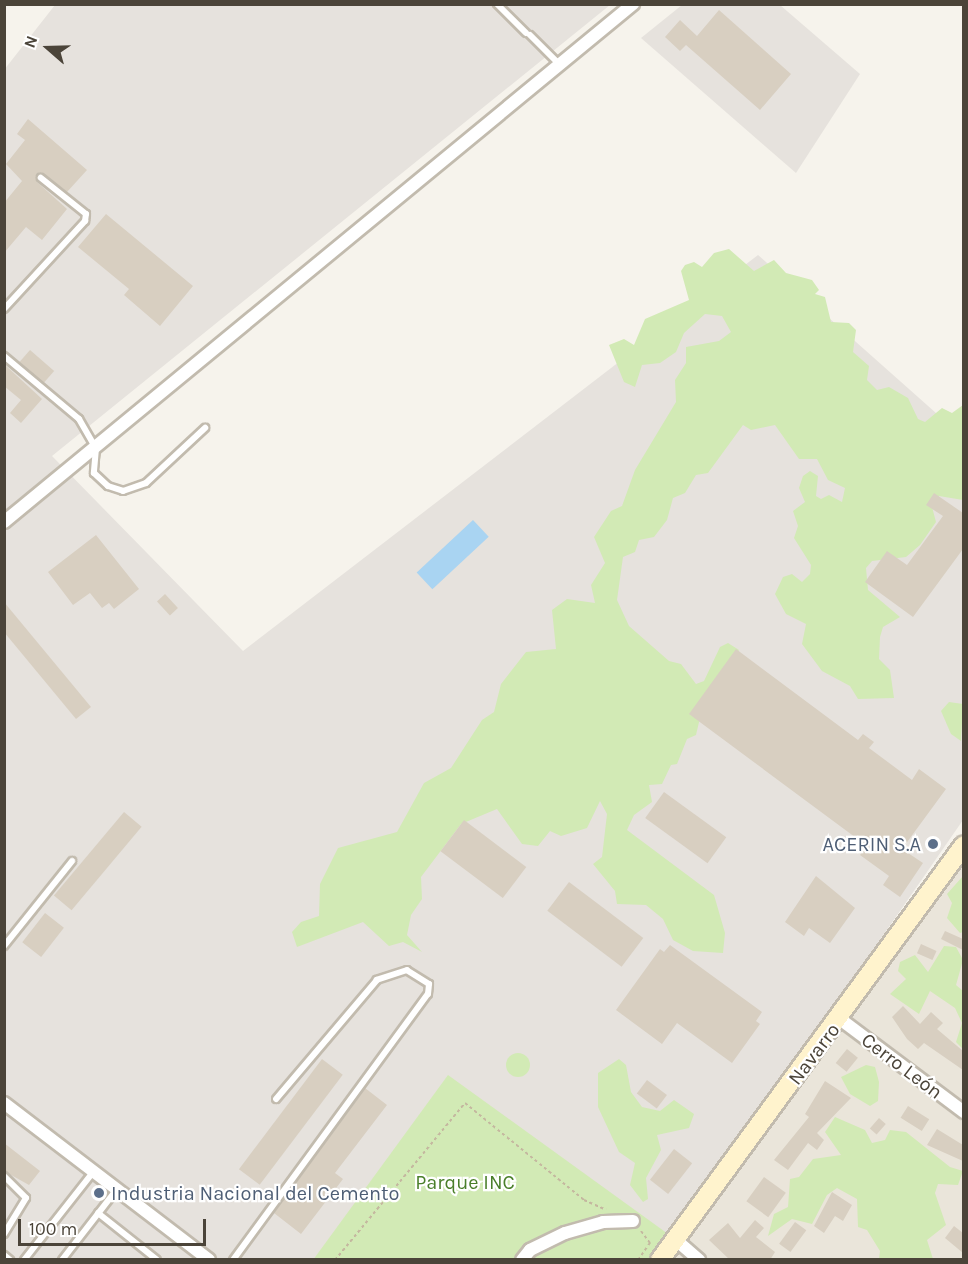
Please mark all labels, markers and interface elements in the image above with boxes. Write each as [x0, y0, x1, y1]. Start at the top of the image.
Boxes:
north arrow [18, 18, 78, 78]
text: N [20, 33, 42, 50]
place label: ACERIN S.A [823, 832, 921, 856]
marker: ACERIN S.A [926, 837, 940, 851]
street label: Navarro [783, 1018, 845, 1090]
street label: Cerro León [857, 1028, 947, 1104]
park label: Parque INC [415, 1170, 515, 1194]
place label: Industria Nacional del Cemento [111, 1181, 399, 1205]
marker: Industria Nacional del Cemento [92, 1186, 106, 1200]
scale bar [21, 1207, 208, 1245]
text: 100 m [29, 1218, 77, 1240]

